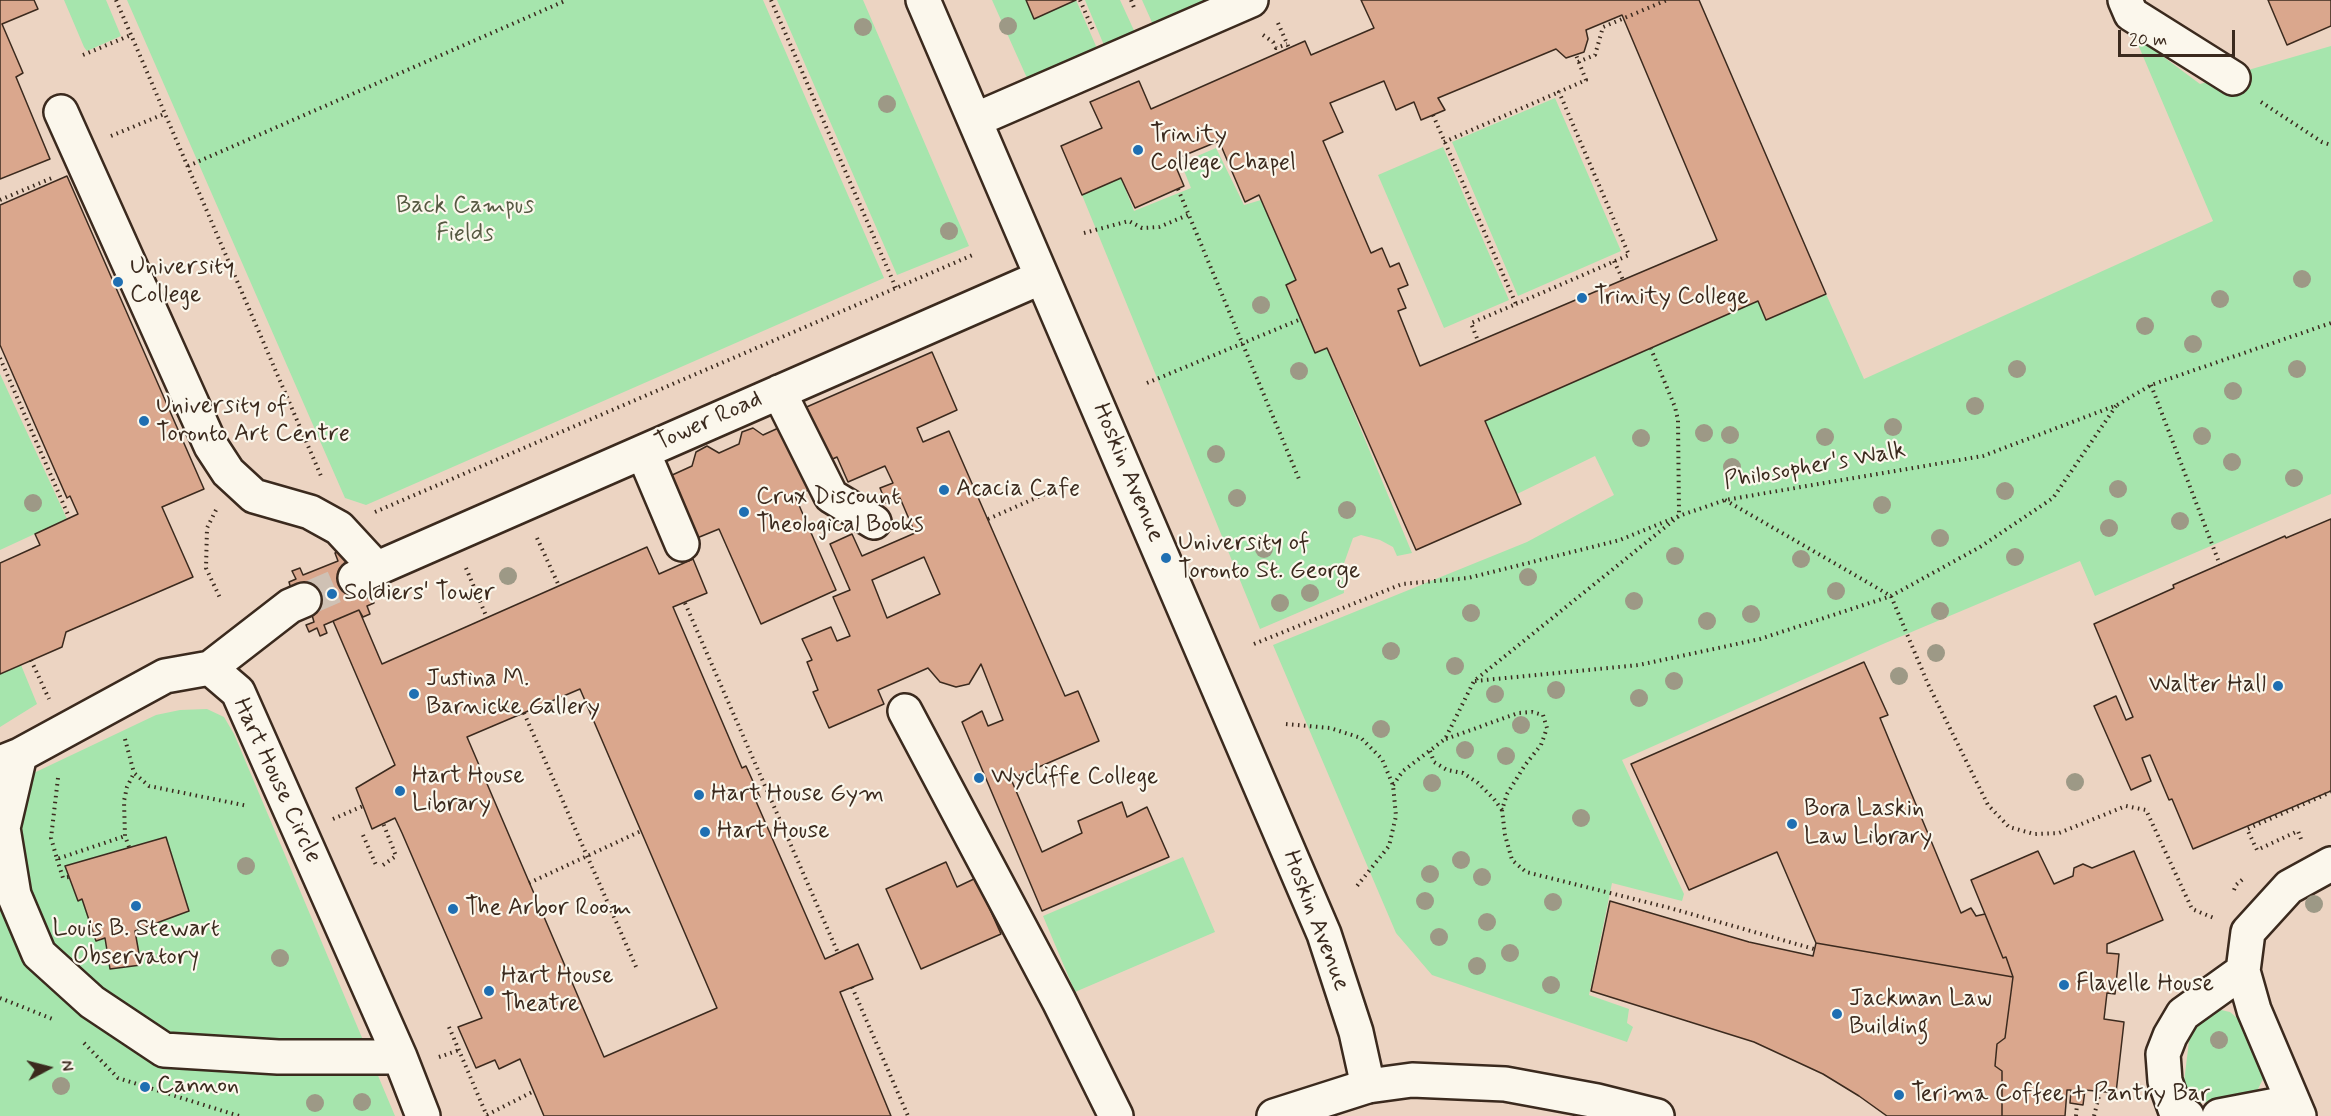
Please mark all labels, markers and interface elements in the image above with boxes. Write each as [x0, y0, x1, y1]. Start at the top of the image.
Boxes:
scale bar [2121, 18, 2238, 56]
text: 20 m [2129, 28, 2167, 52]
place label: Trinity College Chapel [1150, 122, 1296, 178]
marker: Trinity College Chapel [1131, 143, 1145, 157]
park label: Back Campus Fields [396, 193, 534, 249]
place label: University College [130, 254, 234, 310]
marker: University College [111, 275, 125, 289]
place label: Trinity College [1594, 284, 1749, 312]
marker: Trinity College [1575, 291, 1589, 305]
street label: Tower Road [651, 386, 767, 458]
place label: University of Toronto Art Centre [156, 393, 350, 449]
street label: Hoskin Avenue [1085, 399, 1169, 547]
marker: University of Toronto Art Centre [137, 414, 151, 428]
street label: Philosopher's Walk [1722, 437, 1908, 497]
place label: Acacia Cafe [956, 476, 1080, 504]
marker: Acacia Cafe [937, 483, 951, 497]
place label: Crux Discount Theological Books [756, 484, 924, 540]
marker: Crux Discount Theological Books [737, 505, 751, 519]
place label: University of Toronto St. George [1178, 530, 1360, 586]
marker: University of Toronto St. George [1159, 551, 1173, 565]
place label: Soldiers' Tower [344, 580, 495, 608]
marker: Soldiers' Tower [325, 587, 339, 601]
place label: Justina M. Barnicke Gallery [426, 666, 600, 722]
place label: Walter Hall [2149, 672, 2266, 700]
marker: Walter Hall [2271, 679, 2285, 693]
marker: Justina M. Barnicke Gallery [407, 687, 421, 701]
street label: Hart House Circle [225, 694, 327, 868]
place label: Hart House Library [412, 763, 524, 819]
place label: Wycliffe College [991, 764, 1158, 792]
marker: Wycliffe College [972, 771, 986, 785]
place label: Hart House Gym [711, 781, 884, 809]
marker: Hart House Library [393, 784, 407, 798]
marker: Hart House Gym [692, 788, 706, 802]
place label: Bora Laskin Law Library [1804, 796, 1932, 852]
marker: Bora Laskin Law Library [1785, 817, 1799, 831]
place label: Hart House [717, 818, 829, 846]
marker: Hart House [698, 825, 712, 839]
street label: Hoskin Avenue [1275, 847, 1355, 995]
place label: The Arbor Room [465, 895, 632, 923]
marker: Louis B. Stewart Observatory [129, 899, 143, 913]
marker: The Arbor Room [446, 902, 460, 916]
place label: Louis B. Stewart Observatory [52, 916, 220, 972]
place label: Hart House Theatre [501, 963, 613, 1019]
place label: Flavelle House [2076, 971, 2214, 999]
marker: Flavelle House [2057, 978, 2071, 992]
marker: Hart House Theatre [482, 984, 496, 998]
place label: Jackman Law Building [1849, 986, 1992, 1042]
marker: Jackman Law Building [1830, 1007, 1844, 1021]
north arrow [18, 1038, 78, 1098]
text: N [55, 1059, 77, 1072]
place label: Cannon [157, 1073, 239, 1101]
marker: Cannon [138, 1080, 152, 1094]
place label: Terima Coffee + Pantry Bar [1911, 1081, 2210, 1109]
marker: Terima Coffee + Pantry Bar [1892, 1088, 1906, 1102]

